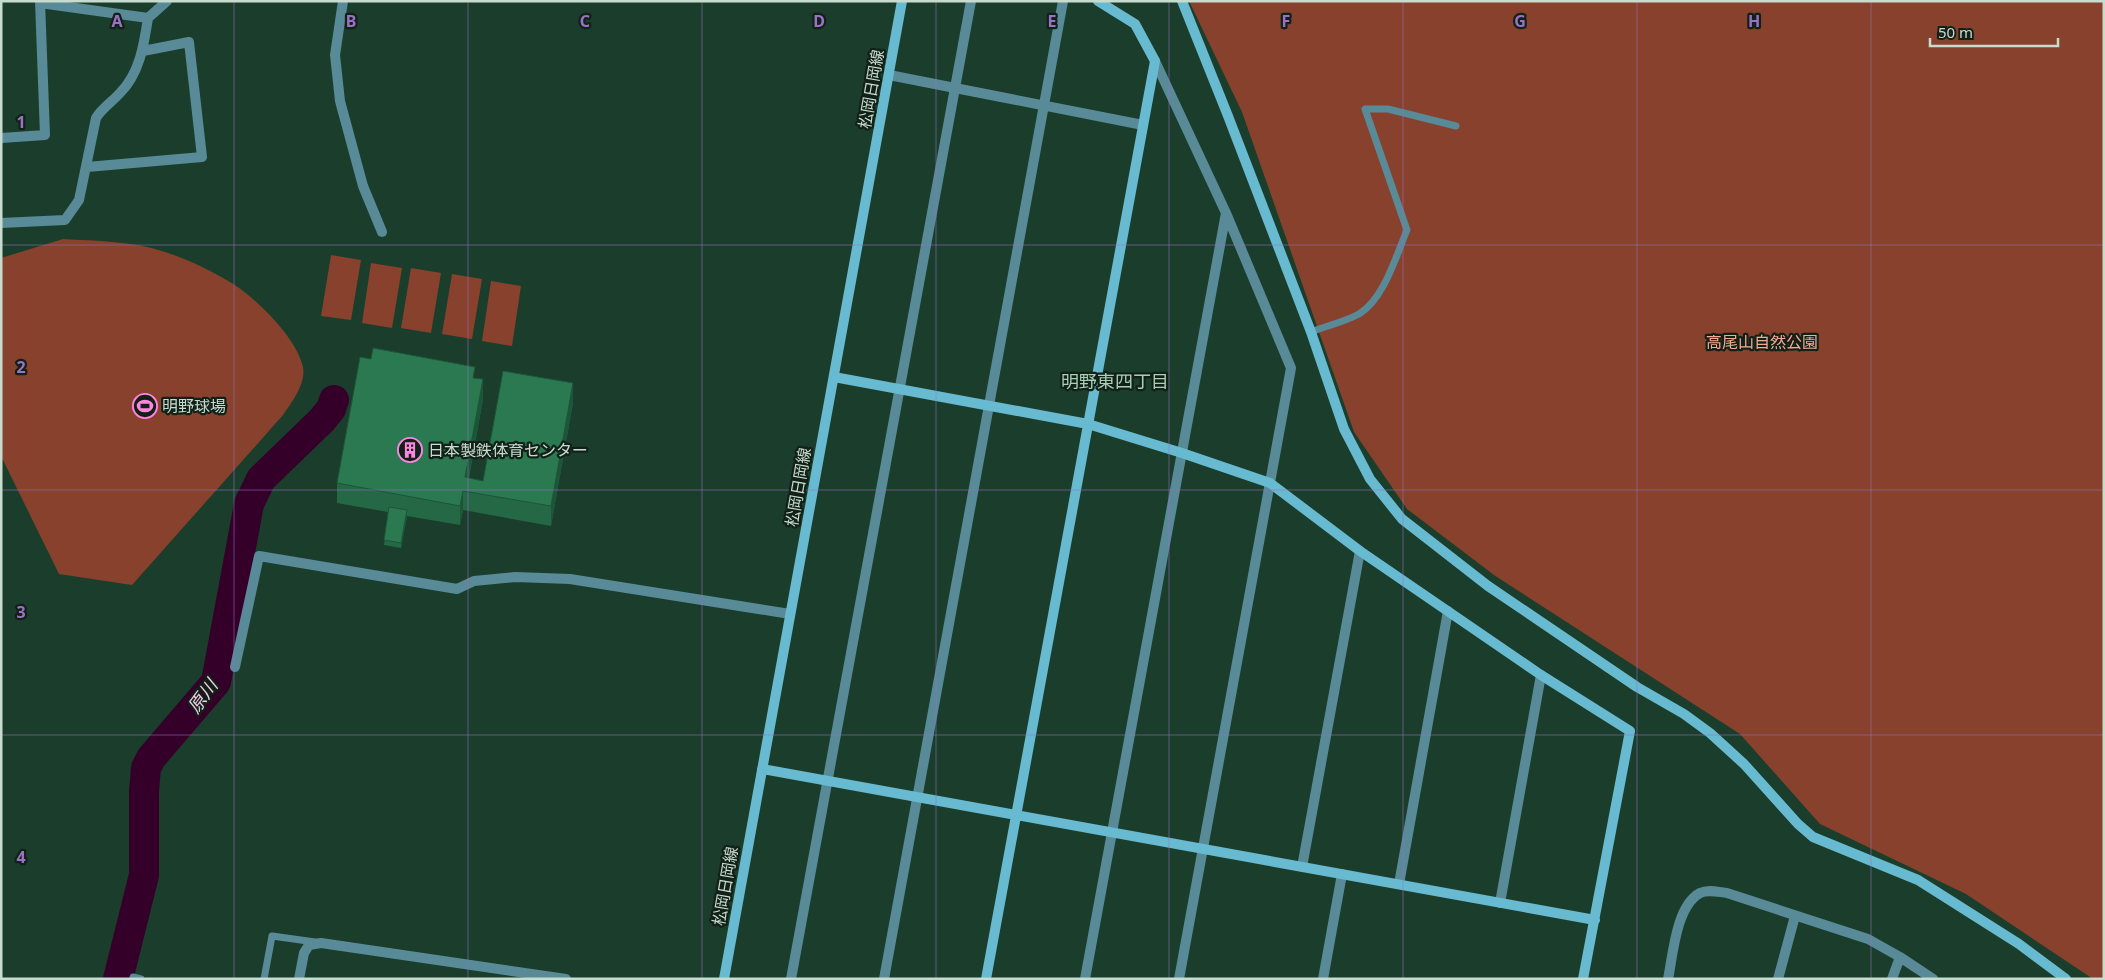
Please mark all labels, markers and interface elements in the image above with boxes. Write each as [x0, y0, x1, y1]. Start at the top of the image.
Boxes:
text: A [111, 10, 123, 32]
text: B [346, 10, 356, 32]
text: C [580, 10, 590, 32]
text: D [813, 10, 825, 32]
text: E [1048, 10, 1057, 32]
text: F [1282, 10, 1290, 32]
text: G [1514, 10, 1526, 32]
text: H [1748, 10, 1760, 32]
scale bar [1930, 15, 2058, 47]
text: 50 m [1938, 22, 1973, 42]
street label: 松岡日岡線 [853, 48, 889, 130]
text: 1 [16, 111, 26, 133]
park label: 高尾山自然公園 [1706, 331, 1818, 353]
text: 2 [16, 356, 26, 378]
district label: 明野東四丁目 [1061, 369, 1169, 393]
sports icon: 明野球場 [132, 393, 158, 419]
place label: 明野球場 [162, 395, 226, 417]
building icon: 日本製鉄体育センター [397, 437, 423, 463]
place label: 日本製鉄体育センター [428, 439, 588, 461]
street label: 松岡日岡線 [780, 446, 816, 528]
text: 3 [16, 601, 26, 623]
water label: 原川 [182, 673, 223, 718]
street label: 松岡日岡線 [707, 845, 743, 927]
text: 4 [16, 846, 26, 868]

